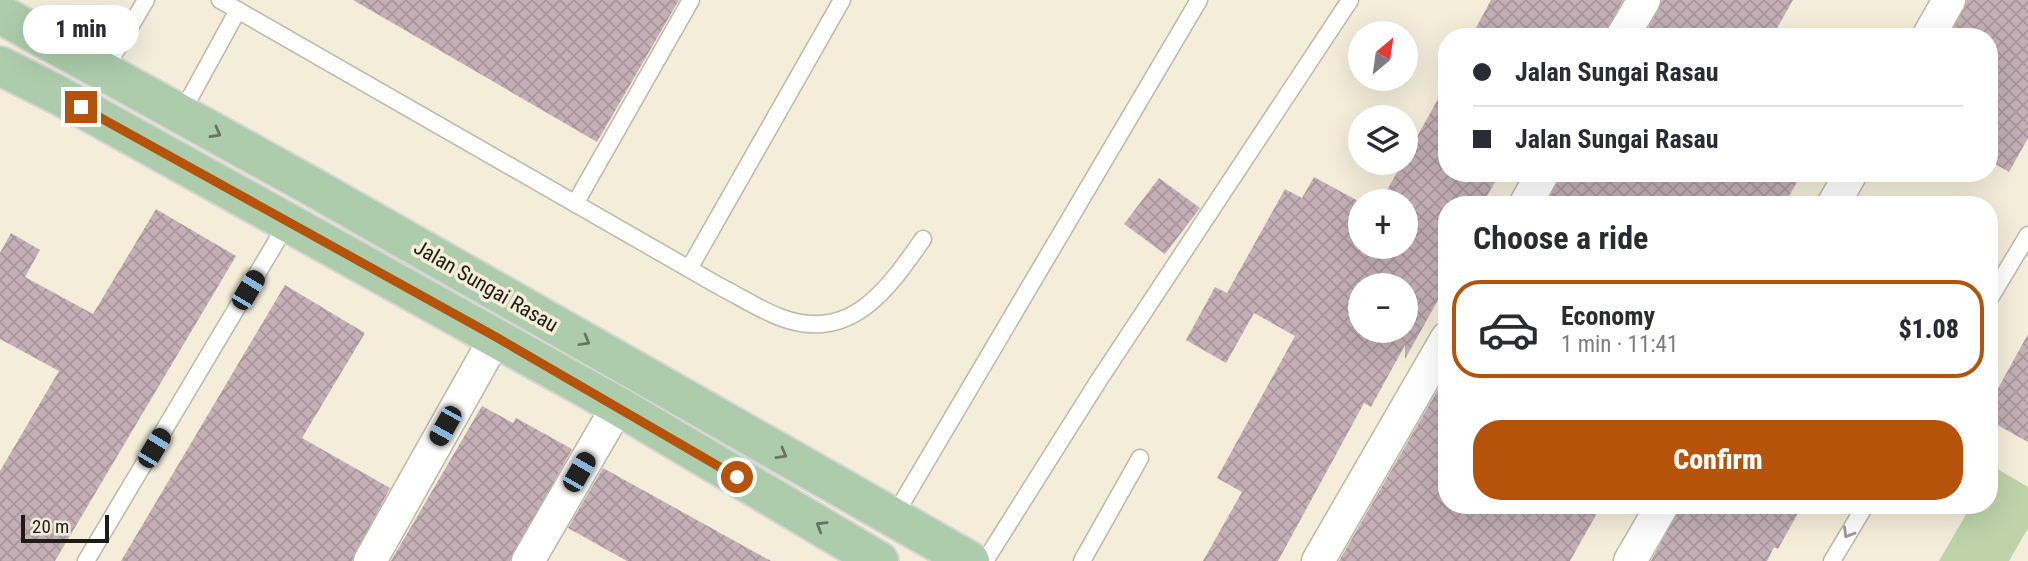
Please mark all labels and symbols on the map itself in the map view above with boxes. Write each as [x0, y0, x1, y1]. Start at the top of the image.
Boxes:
callout: 1 min [23, 6, 139, 55]
north arrow [1348, 21, 1418, 91]
route end [65, 91, 97, 123]
one-way arrow [208, 125, 221, 138]
street label: Jalan Sungai Rasau [410, 235, 562, 337]
car [229, 267, 268, 313]
one-way arrow [577, 333, 590, 346]
car [426, 403, 465, 449]
car [135, 425, 174, 471]
one-way arrow [775, 446, 787, 459]
car [560, 449, 599, 495]
route start [721, 461, 753, 493]
scale bar [21, 512, 108, 544]
one-way arrow [815, 521, 828, 534]
one-way arrow [1844, 526, 1857, 539]

